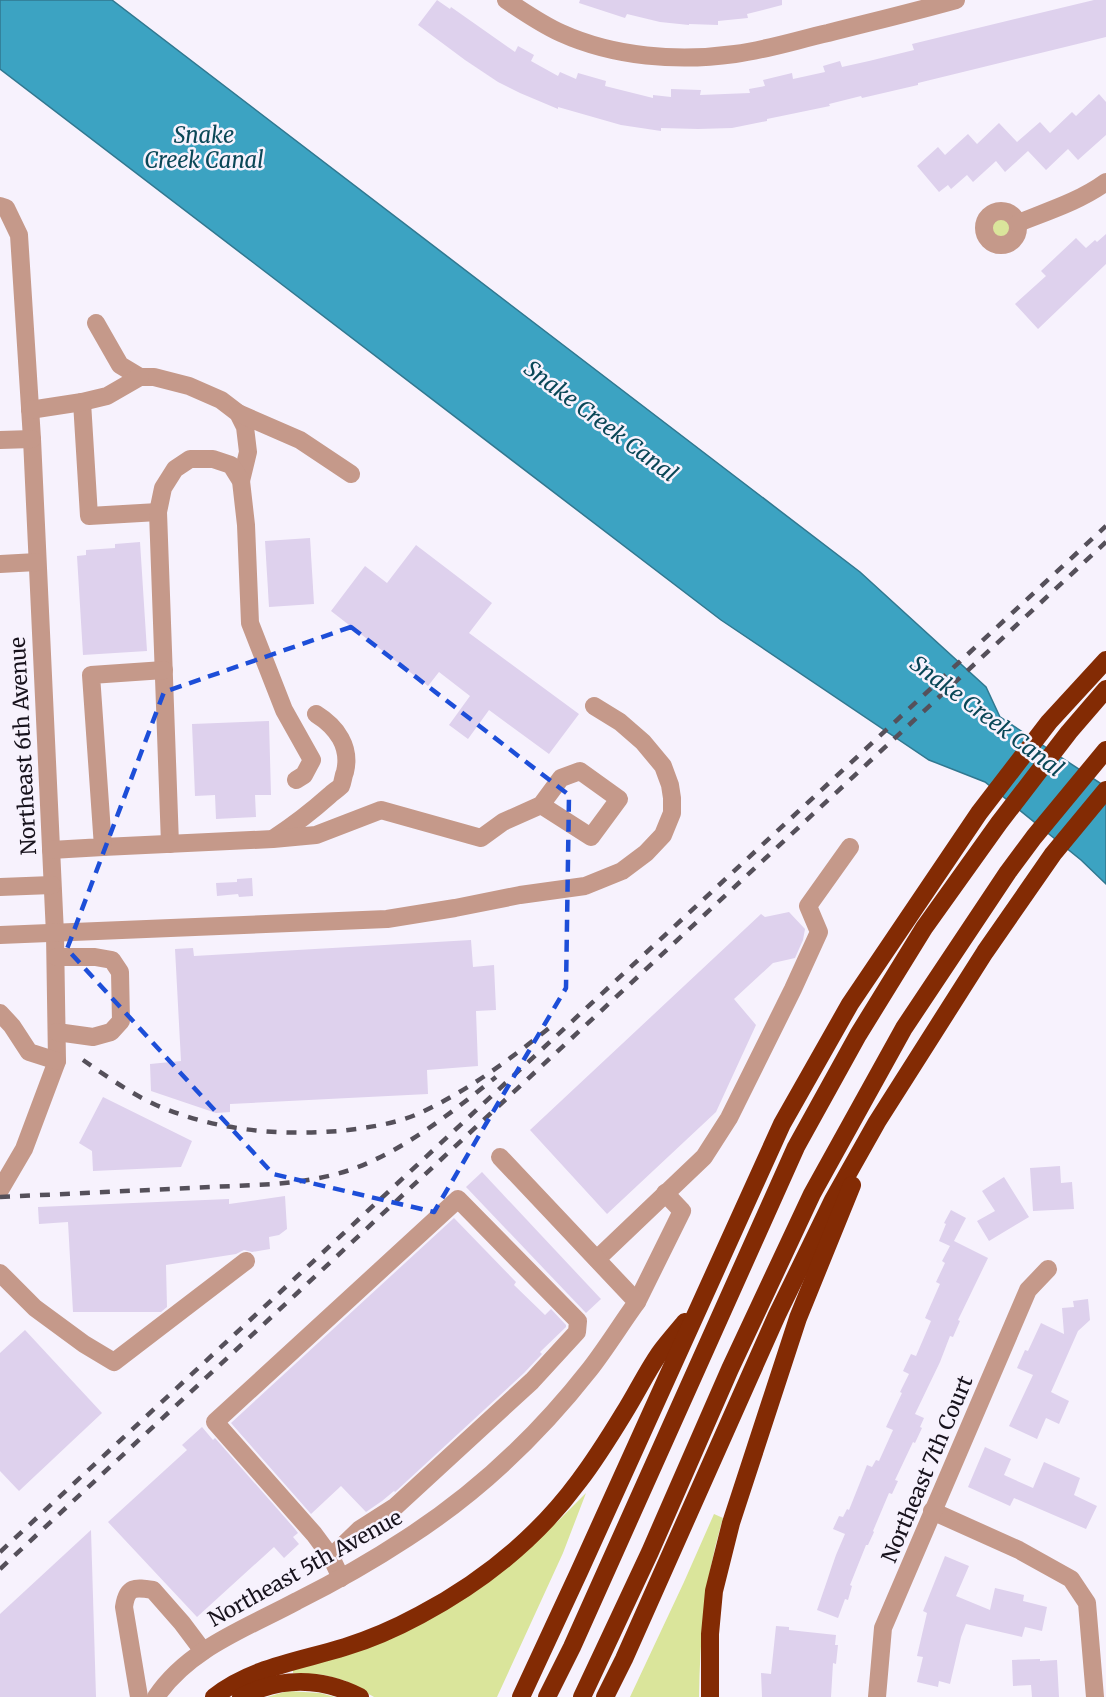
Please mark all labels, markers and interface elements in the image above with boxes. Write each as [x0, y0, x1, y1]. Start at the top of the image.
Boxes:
water label: Snake Creek Canal [144, 121, 264, 174]
water label: Snake Creek Canal [519, 354, 683, 488]
street label: Northeast 6th Avenue [4, 636, 42, 856]
water label: Snake Creek Canal [905, 649, 1069, 783]
street label: Northeast 7th Court [875, 1372, 979, 1566]
street label: Northeast 5th Avenue [203, 1503, 407, 1633]

